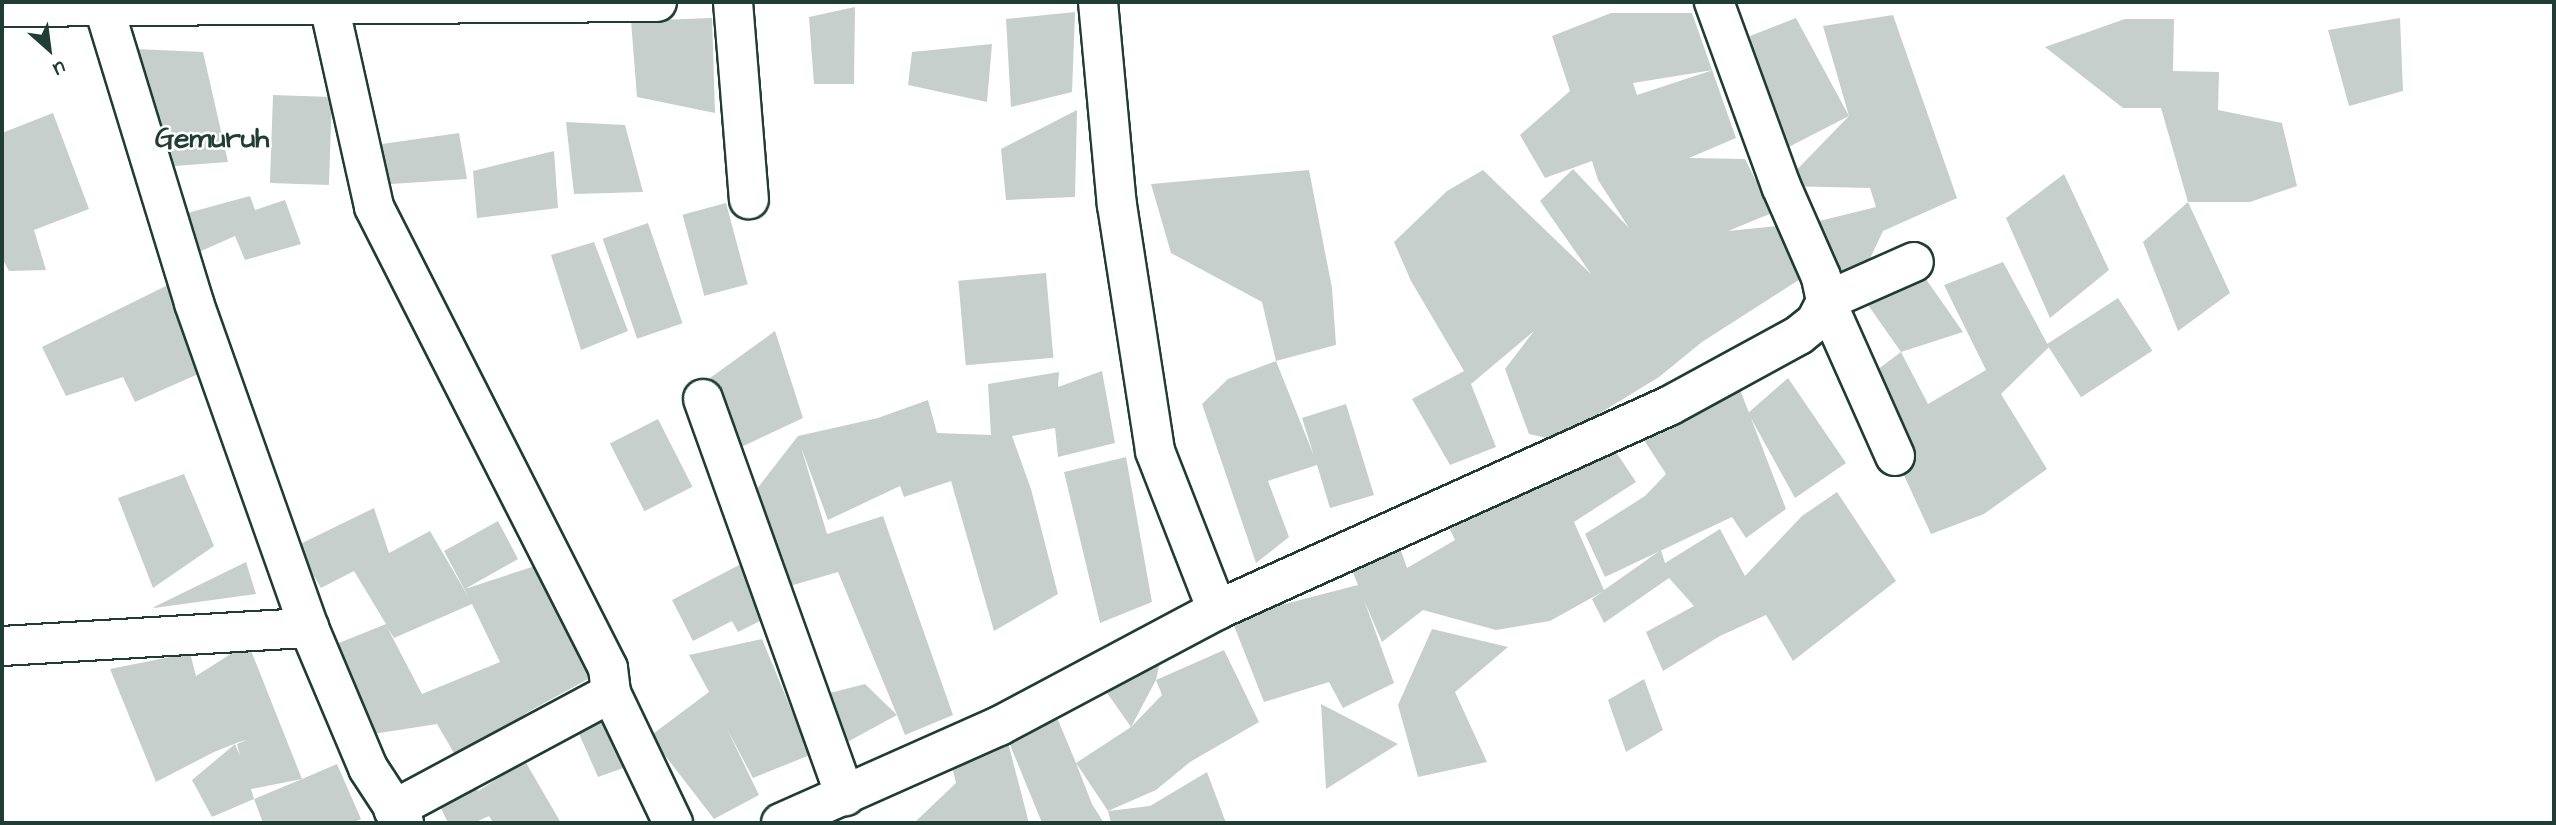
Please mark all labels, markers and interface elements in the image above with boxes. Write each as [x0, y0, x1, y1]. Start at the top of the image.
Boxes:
north arrow [14, 14, 84, 84]
text: U [48, 54, 70, 82]
district label: Gemuruh [155, 122, 269, 156]

